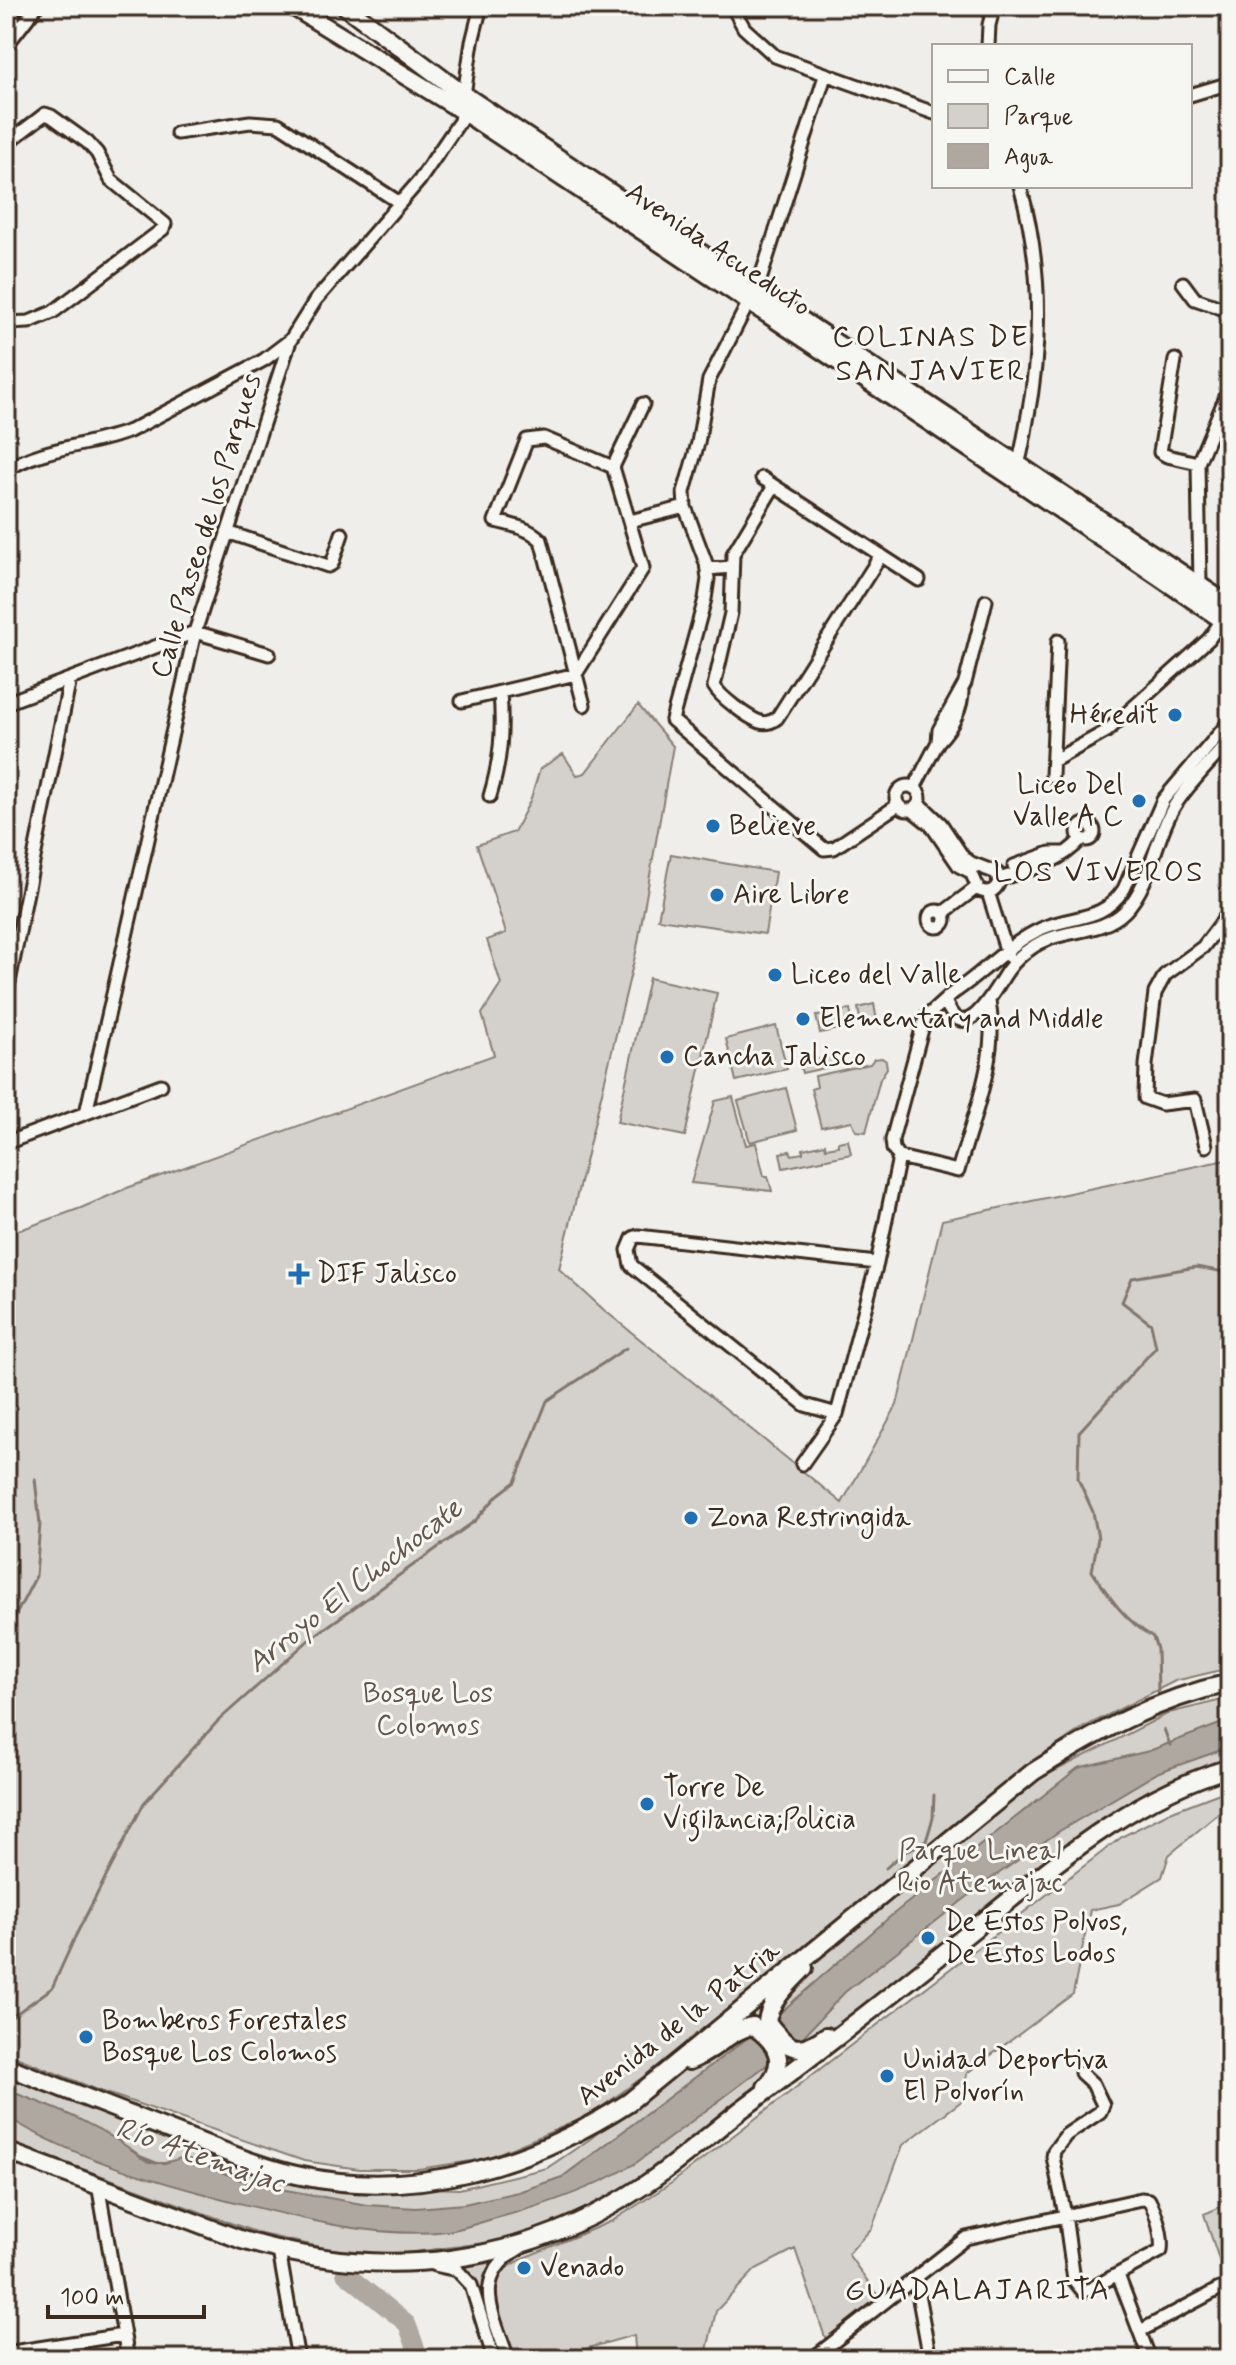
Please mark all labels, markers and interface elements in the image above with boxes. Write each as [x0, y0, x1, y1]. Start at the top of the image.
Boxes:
legend [932, 44, 1192, 188]
text: Calle [1004, 62, 1056, 93]
text: Parque [1004, 102, 1073, 133]
text: Agua [1004, 142, 1053, 173]
street label: Avenida Acueducto [618, 174, 818, 326]
district label: COLINAS DE SAN JAVIER [832, 318, 1030, 391]
street label: Calle Paseo de los Parques [143, 369, 271, 683]
place label: Héredit [1070, 697, 1159, 734]
marker: Héredit [1166, 706, 1184, 724]
place label: Liceo Del Valle A C [1013, 767, 1123, 836]
marker: Liceo Del Valle A C [1130, 792, 1148, 810]
place label: Believe [729, 808, 816, 845]
marker: Believe [704, 817, 722, 835]
district label: LOS VIVEROS [993, 853, 1205, 892]
place label: Aire Libre [733, 877, 850, 914]
marker: Aire Libre [708, 886, 726, 904]
place label: Liceo del Valle [791, 957, 961, 994]
marker: Liceo del Valle [766, 966, 784, 984]
place label: Elementary and Middle [819, 1001, 1104, 1038]
marker: Elementary and Middle [794, 1010, 812, 1028]
place label: Cancha Jalisco [683, 1039, 866, 1076]
marker: Cancha Jalisco [658, 1048, 676, 1066]
place label: DIF Jalisco [317, 1256, 457, 1293]
marker: DIF Jalisco [288, 1263, 310, 1285]
water label: Arroyo El Chochocate [239, 1489, 472, 1683]
place label: Zona Restringida [707, 1500, 911, 1539]
marker: Zona Restringida [682, 1509, 700, 1527]
park label: Bosque Los Colomos [363, 1676, 493, 1745]
place label: Torre De Vigilancia;Policia [663, 1770, 856, 1842]
marker: Torre De Vigilancia;Policia [638, 1795, 656, 1813]
park label: Parque Lineal Rio Atemajac [897, 1833, 1063, 1902]
place label: De Estos Polvos, De Estos Lodos [944, 1904, 1128, 1973]
marker: De Estos Polvos, De Estos Lodos [919, 1929, 937, 1947]
street label: Avenida de la Patria [570, 1933, 789, 2115]
place label: Bomberos Forestales Bosque Los Colomos [102, 2003, 347, 2072]
marker: Bomberos Forestales Bosque Los Colomos [77, 2028, 95, 2046]
place label: Unidad Deportiva El Polvorín [903, 2042, 1109, 2111]
marker: Unidad Deportiva El Polvorín [878, 2067, 896, 2085]
water label: Río Atemajac [110, 2109, 291, 2204]
place label: Venado [540, 2250, 624, 2287]
marker: Venado [515, 2259, 533, 2277]
scale bar [48, 2269, 204, 2319]
district label: GUADALAJARITA [845, 2271, 1111, 2310]
text: 100 m [60, 2283, 124, 2314]

